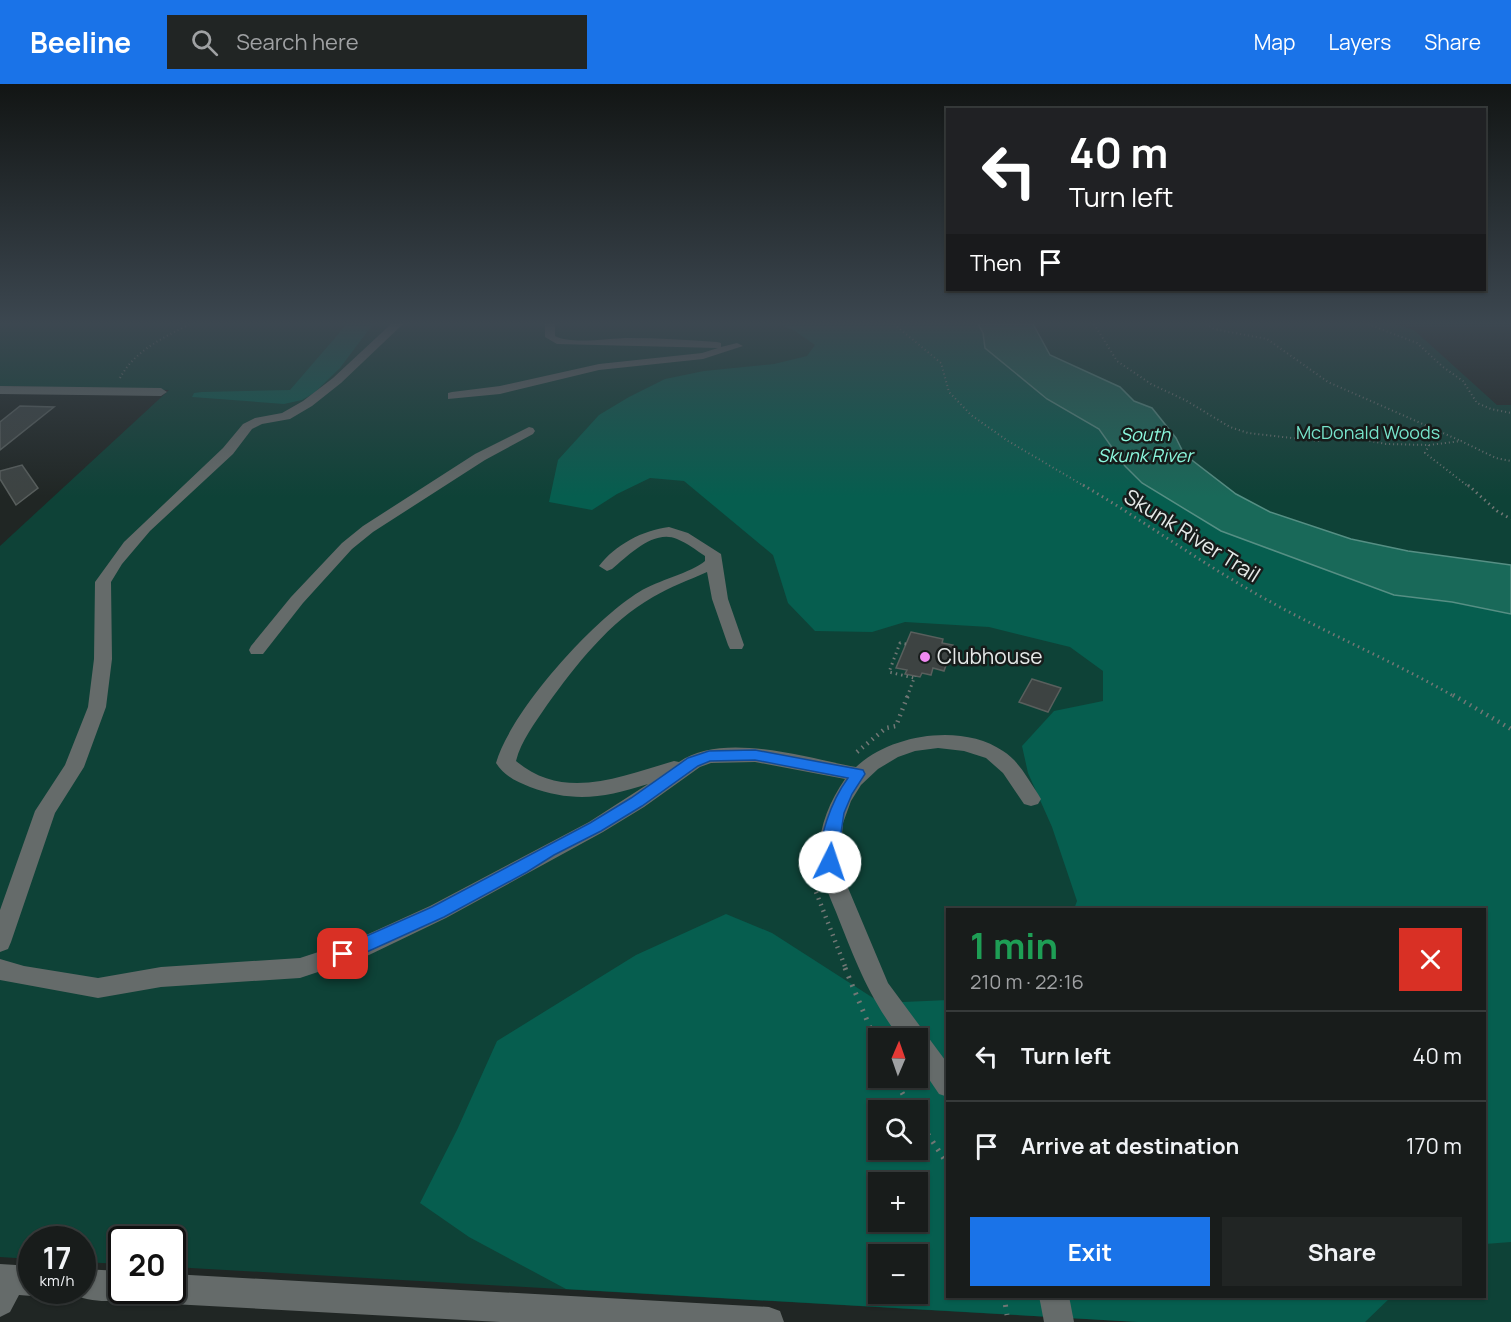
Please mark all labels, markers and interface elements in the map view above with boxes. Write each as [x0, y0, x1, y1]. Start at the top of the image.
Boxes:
search box [167, 15, 587, 69]
text: Beeline [30, 23, 131, 61]
icon: search [188, 26, 221, 59]
text: Search here [236, 27, 359, 57]
text: Map [1254, 28, 1295, 56]
text: Layers [1328, 28, 1391, 56]
text: Share [1424, 28, 1481, 56]
text: 40 m [1069, 123, 1168, 181]
icon: left [970, 132, 1048, 210]
text: Turn left [1069, 178, 1173, 215]
icon: arrive [1034, 246, 1067, 279]
text: Then [970, 248, 1022, 278]
park label: McDonald Woods [1296, 420, 1440, 444]
water label: South Skunk River [1097, 422, 1195, 467]
street label: Skunk River Trail [1119, 482, 1266, 588]
place label: Clubhouse [937, 642, 1043, 670]
marker: Clubhouse [918, 650, 932, 664]
position arrow [798, 830, 862, 894]
text: 1 min [970, 921, 1058, 970]
pin [317, 928, 368, 979]
button: close [1399, 928, 1462, 991]
icon: arrive [326, 937, 359, 970]
text: 210 m · 22:16 [970, 968, 1084, 995]
north arrow [868, 1028, 928, 1088]
map controls [868, 1028, 928, 1304]
icon: left [970, 1040, 1003, 1073]
text: Turn left [1021, 1041, 1111, 1071]
text: 40 m [1413, 1041, 1462, 1071]
button: search [868, 1100, 928, 1160]
icon: arrive [970, 1130, 1003, 1163]
text: Arrive at destination [1021, 1131, 1239, 1161]
text: 170 m [1406, 1131, 1462, 1161]
button: + [868, 1172, 928, 1232]
button: Exit [970, 1217, 1210, 1286]
button: Share [1222, 1217, 1462, 1286]
speed limit sign: 20 [108, 1226, 186, 1304]
text: 17 [42, 1237, 72, 1278]
button: − [868, 1244, 928, 1304]
text: km/h [40, 1270, 74, 1291]

